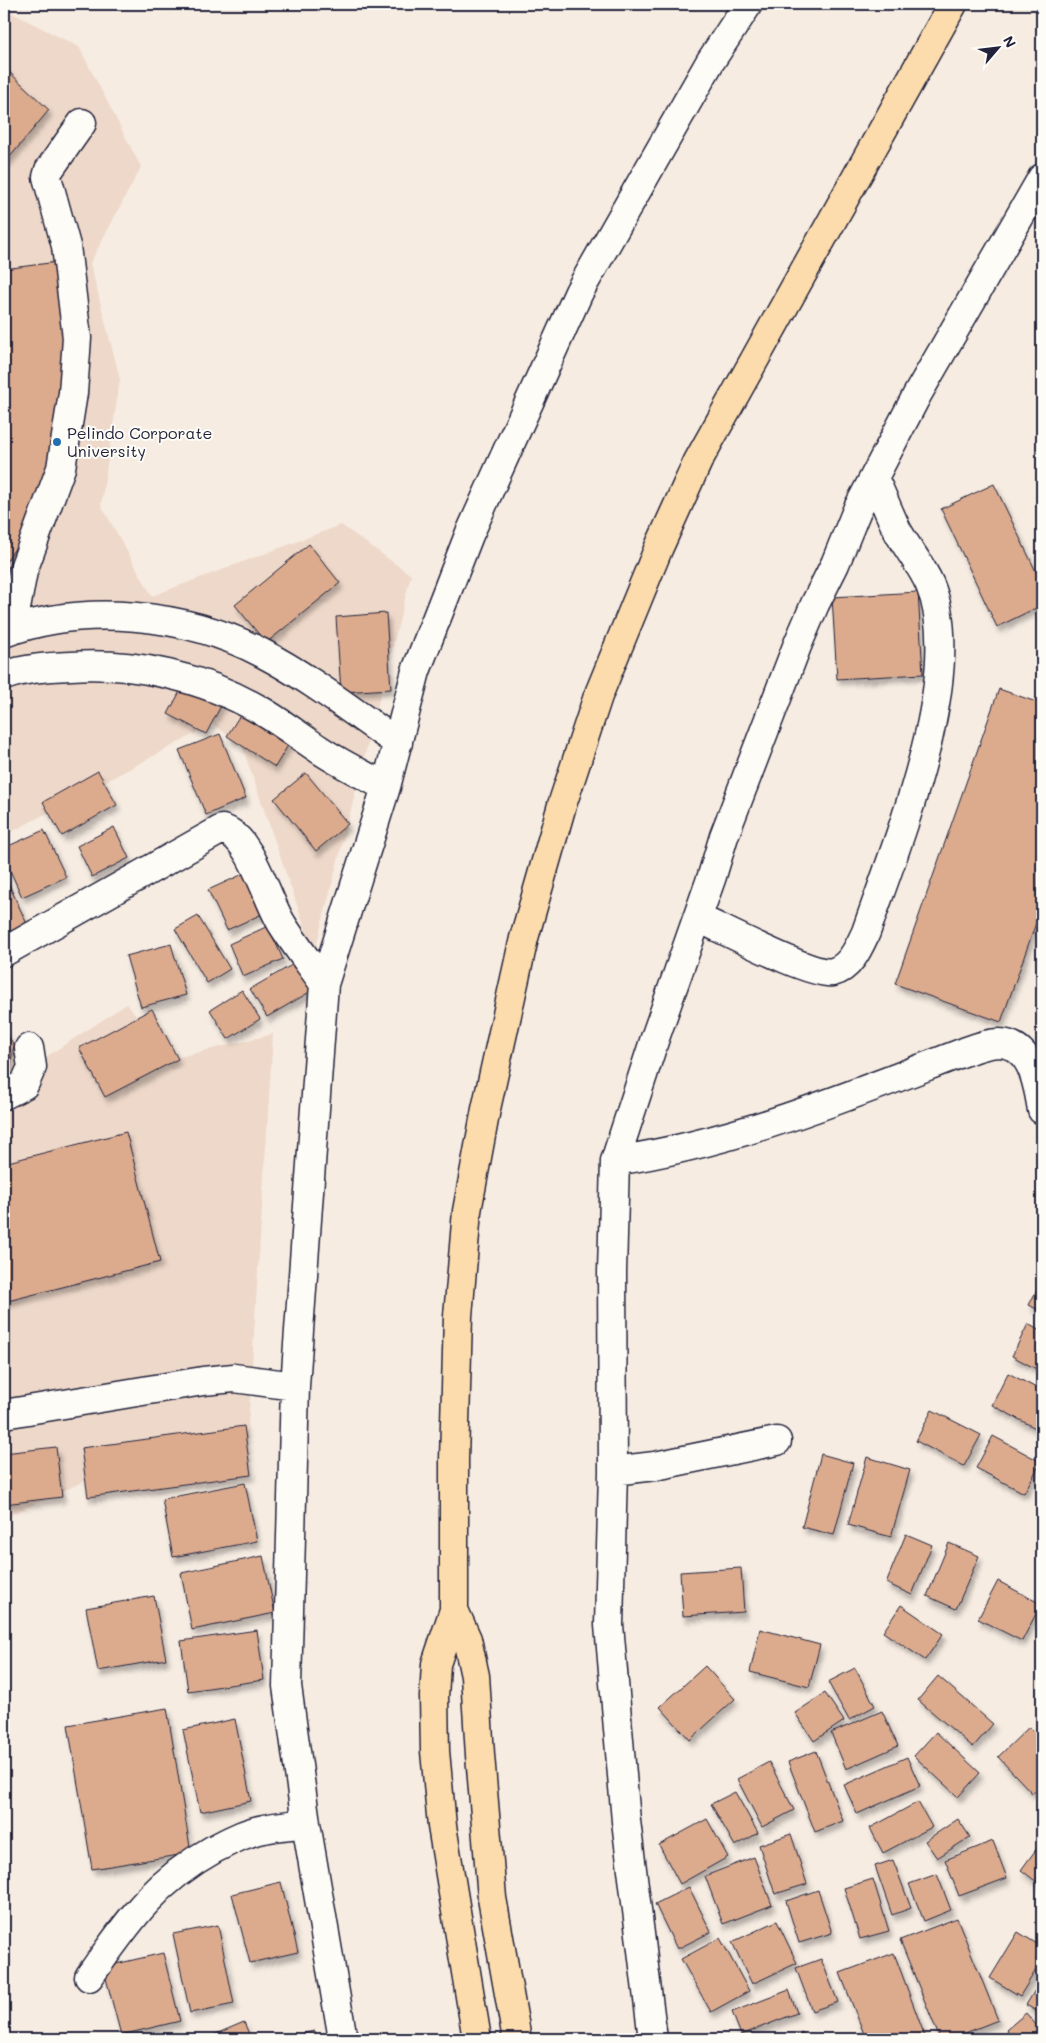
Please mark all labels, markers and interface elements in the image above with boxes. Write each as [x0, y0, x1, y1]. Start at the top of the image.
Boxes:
north arrow [974, 22, 1024, 72]
text: N [999, 33, 1021, 51]
place label: Pelindo Corporate University [67, 422, 212, 461]
marker: Pelindo Corporate University [51, 436, 63, 448]

